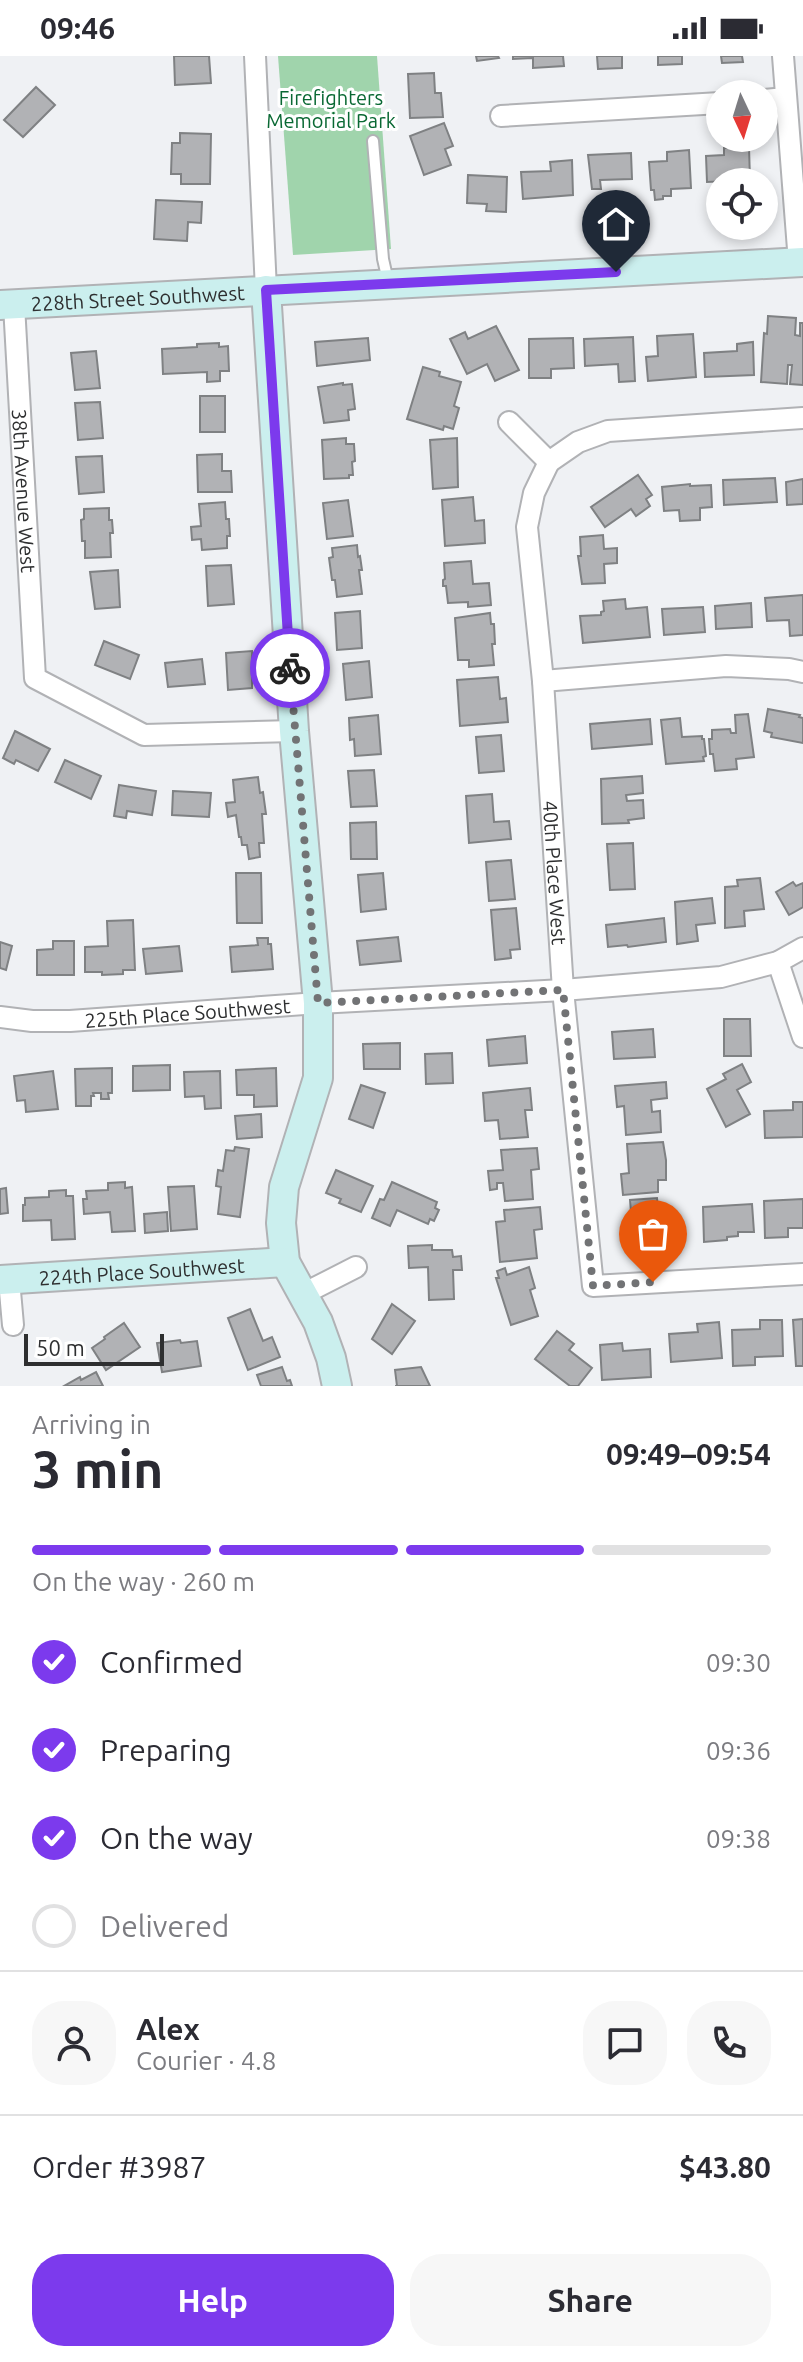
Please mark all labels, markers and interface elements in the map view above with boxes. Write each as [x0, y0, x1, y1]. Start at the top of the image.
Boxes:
text: 09:46 [40, 11, 115, 45]
north arrow [706, 80, 778, 152]
map controls [706, 80, 778, 240]
park label: Firefighters Memorial Park [266, 86, 396, 132]
button: locate [706, 168, 778, 240]
pin [582, 190, 650, 272]
icon: home [594, 202, 638, 246]
street label: 228th Street Southwest [30, 280, 245, 315]
street label: 38th Avenue West [8, 408, 41, 573]
courier [250, 628, 330, 708]
icon: bike [268, 646, 312, 690]
street label: 40th Place West [539, 800, 572, 946]
street label: 225th Place Southwest [84, 994, 291, 1031]
pin [619, 1200, 687, 1282]
icon: bag [631, 1212, 675, 1256]
street label: 224th Place Southwest [38, 1253, 245, 1289]
scale bar [24, 1330, 164, 1366]
text: 50 m [36, 1335, 85, 1360]
text: Arriving in [32, 1410, 151, 1439]
text: 09:49–09:54 [606, 1437, 771, 1471]
text: 3 min [32, 1440, 163, 1498]
text: On the way · 260 m [32, 1567, 255, 1596]
icon: check [32, 1640, 76, 1684]
text: Confirmed [100, 1645, 243, 1679]
text: 09:30 [706, 1648, 771, 1677]
icon: check [32, 1728, 76, 1772]
text: Preparing [100, 1733, 232, 1767]
text: 09:36 [706, 1736, 771, 1765]
icon: check [32, 1816, 76, 1860]
text: On the way [100, 1821, 253, 1855]
text: 09:38 [706, 1824, 771, 1853]
text: Delivered [100, 1909, 229, 1943]
button: person [32, 2001, 116, 2085]
button: chat [583, 2001, 667, 2085]
button: phone [687, 2001, 771, 2085]
text: Alex [136, 2012, 200, 2046]
text: Courier · 4.8 [136, 2046, 276, 2075]
text: Order #3987 [32, 2150, 206, 2184]
text: $43.80 [679, 2150, 771, 2184]
button: Help [32, 2254, 394, 2346]
button: Share [410, 2254, 771, 2346]

